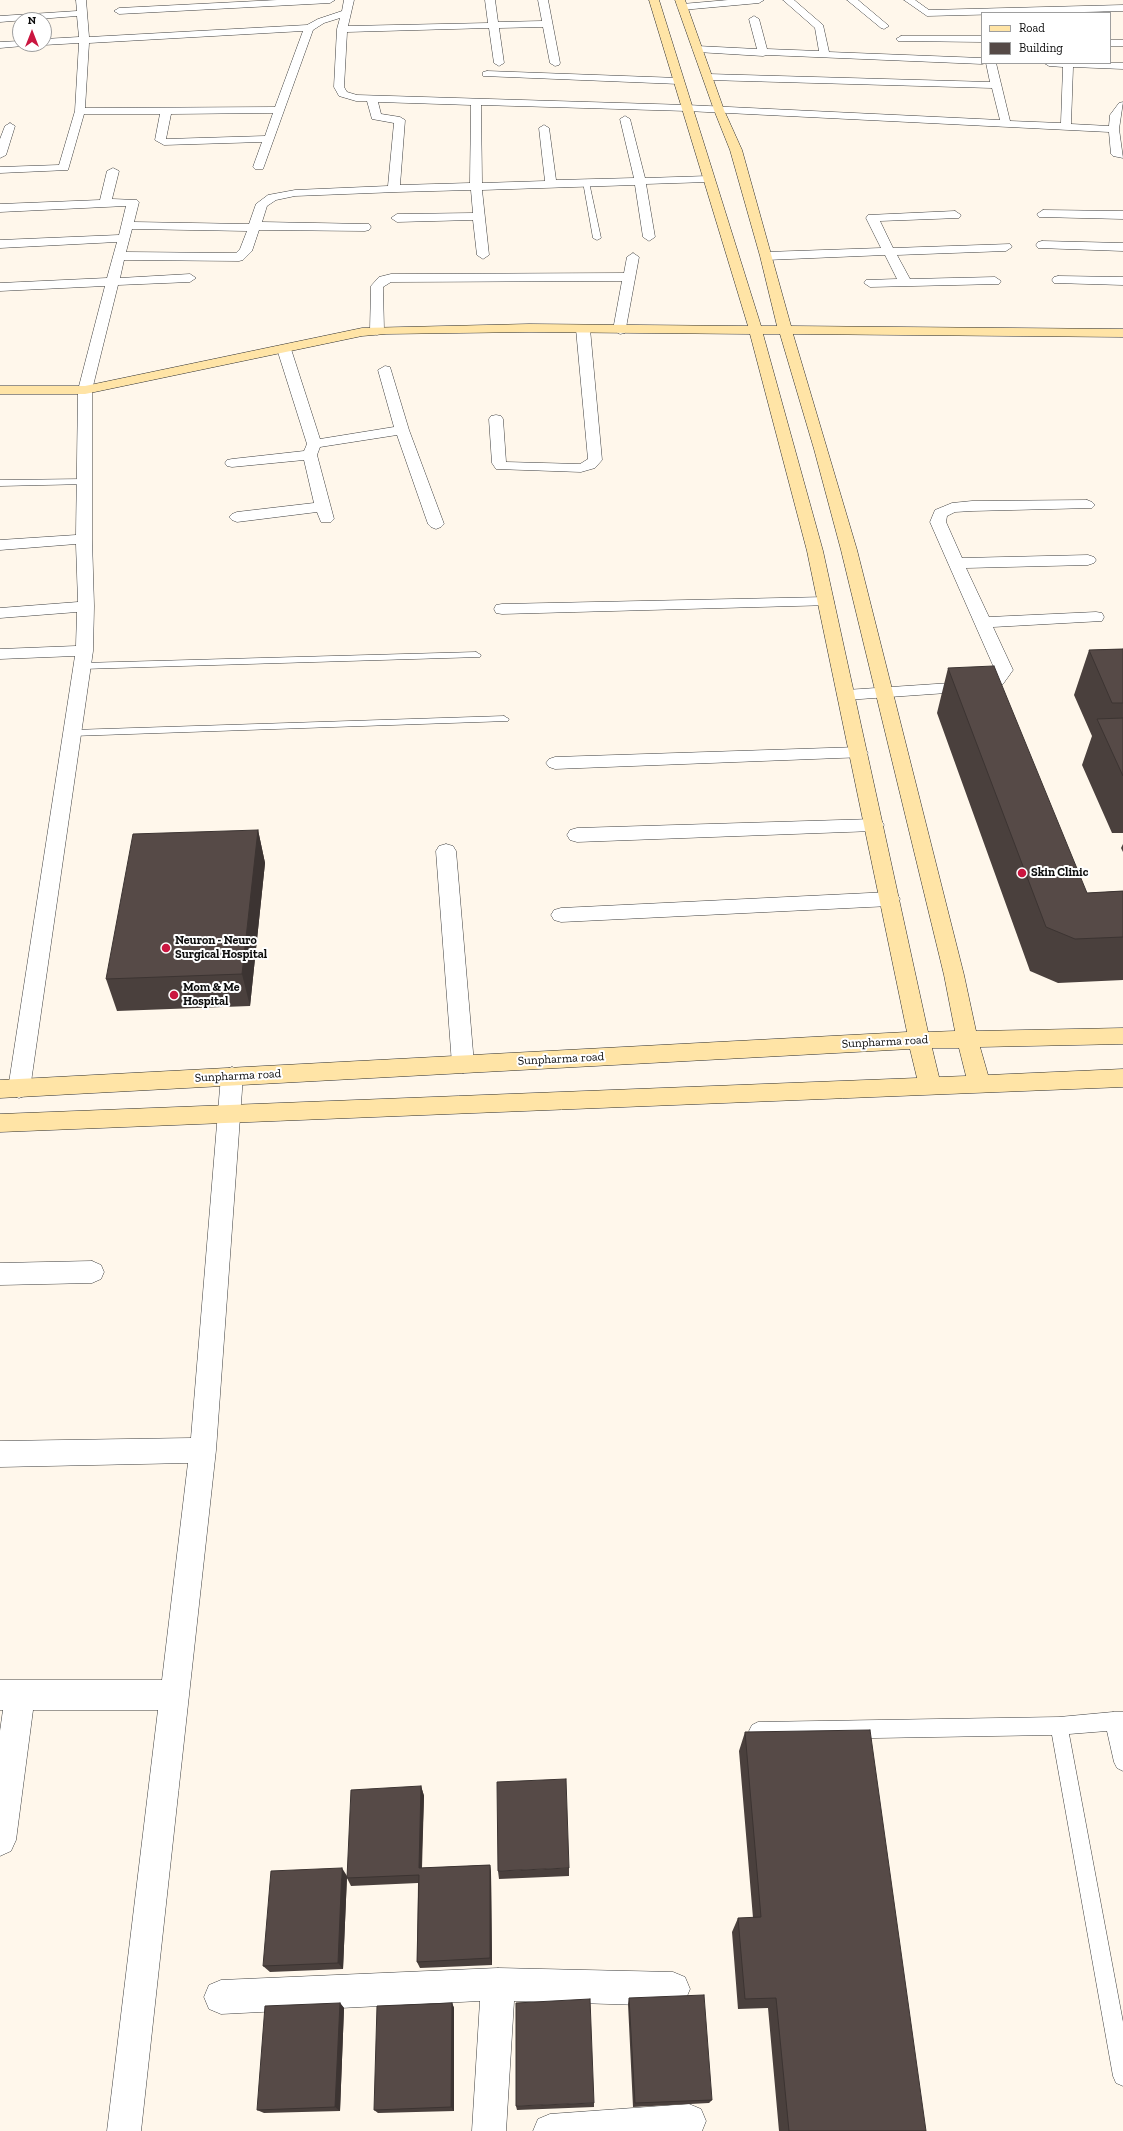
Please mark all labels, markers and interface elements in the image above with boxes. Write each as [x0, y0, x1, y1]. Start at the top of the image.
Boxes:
north arrow [12, 12, 52, 52]
legend [981, 12, 1111, 64]
text: N [28, 14, 36, 27]
text: Road [1019, 21, 1045, 35]
text: Building [1019, 41, 1063, 55]
place label: Skin Clinic [1031, 866, 1088, 880]
marker: Skin Clinic [1016, 867, 1028, 879]
place label: Neuron - Neuro Surgical Hospital [175, 934, 267, 962]
marker: Neuron - Neuro Surgical Hospital [160, 942, 172, 954]
place label: Mom & Me Hospital [183, 981, 240, 1009]
marker: Mom & Me Hospital [168, 989, 180, 1001]
street label: Sunpharma road [841, 1033, 929, 1051]
street label: Sunpharma road [517, 1050, 605, 1068]
street label: Sunpharma road [194, 1067, 282, 1085]

